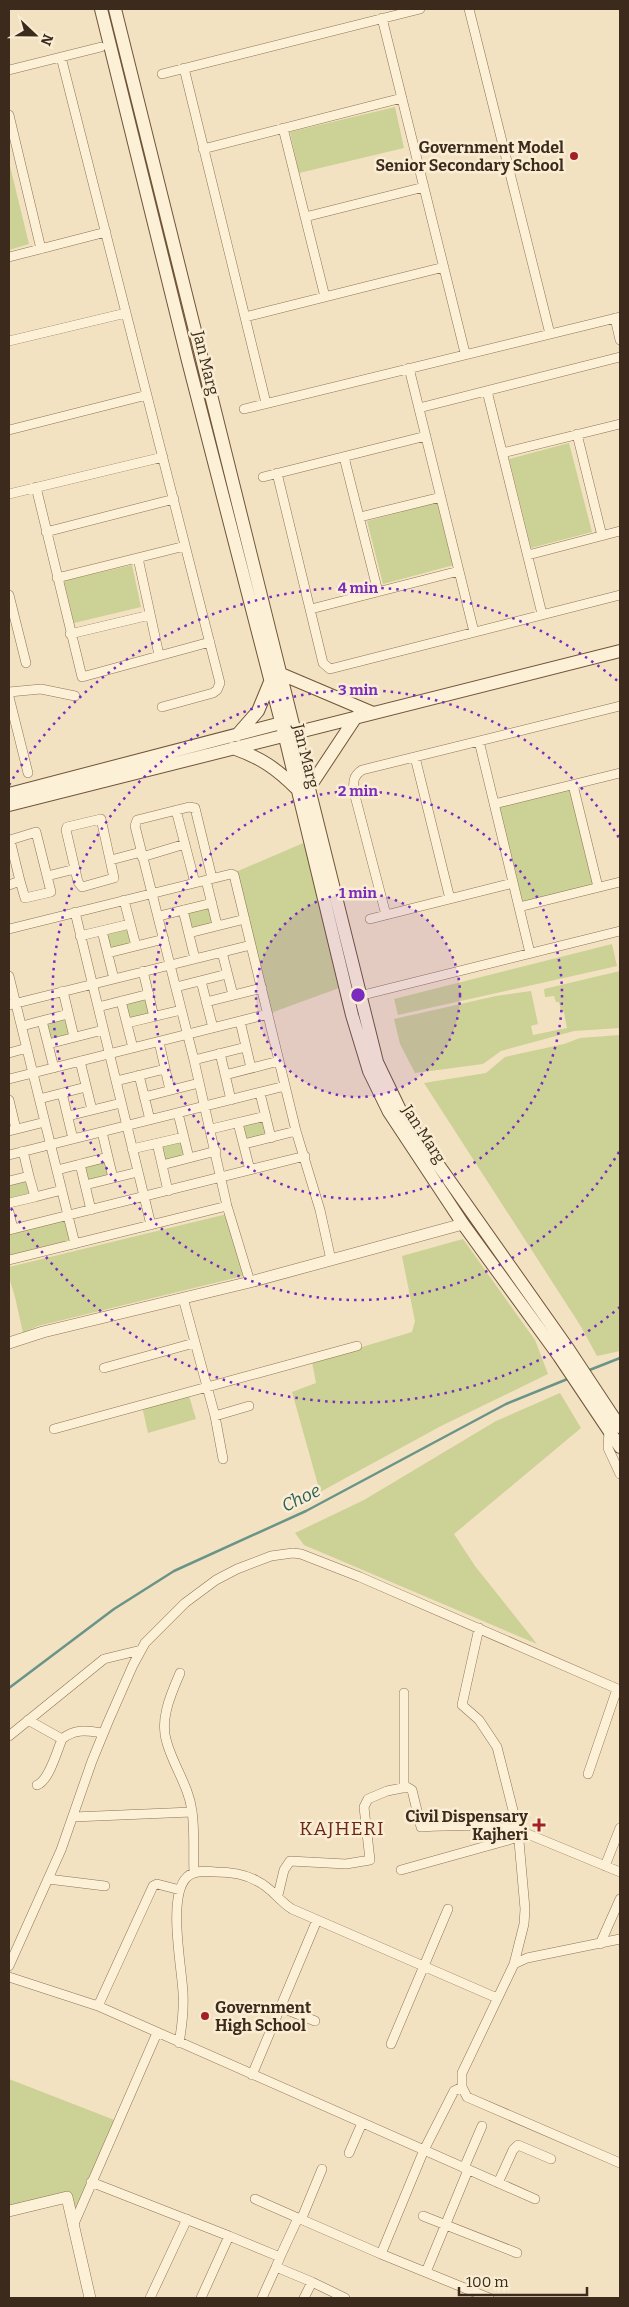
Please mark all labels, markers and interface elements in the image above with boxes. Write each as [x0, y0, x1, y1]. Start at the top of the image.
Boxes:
north arrow [10, 10, 60, 60]
text: N [37, 31, 56, 48]
place label: Government Model Senior Secondary School [376, 138, 564, 175]
marker: Government Model Senior Secondary School [568, 150, 580, 162]
street label: Jan Marg [189, 328, 223, 397]
text: 4 min [338, 579, 379, 597]
text: 3 min [338, 681, 378, 699]
street label: Jan Marg [289, 721, 323, 790]
text: 2 min [338, 782, 378, 800]
text: 1 min [339, 884, 377, 902]
centre of rings [349, 986, 367, 1004]
street label: Jan Marg [398, 1101, 450, 1167]
water label: Choe [278, 1479, 324, 1517]
place label: Civil Dispensary Kajheri [405, 1807, 528, 1844]
district label: KAJHERI [299, 1817, 385, 1840]
marker: Civil Dispensary Kajheri [532, 1818, 546, 1832]
place label: Government High School [215, 1998, 312, 2035]
marker: Government High School [199, 2010, 211, 2022]
scale bar [459, 2264, 586, 2296]
text: 100 m [466, 2273, 509, 2291]

